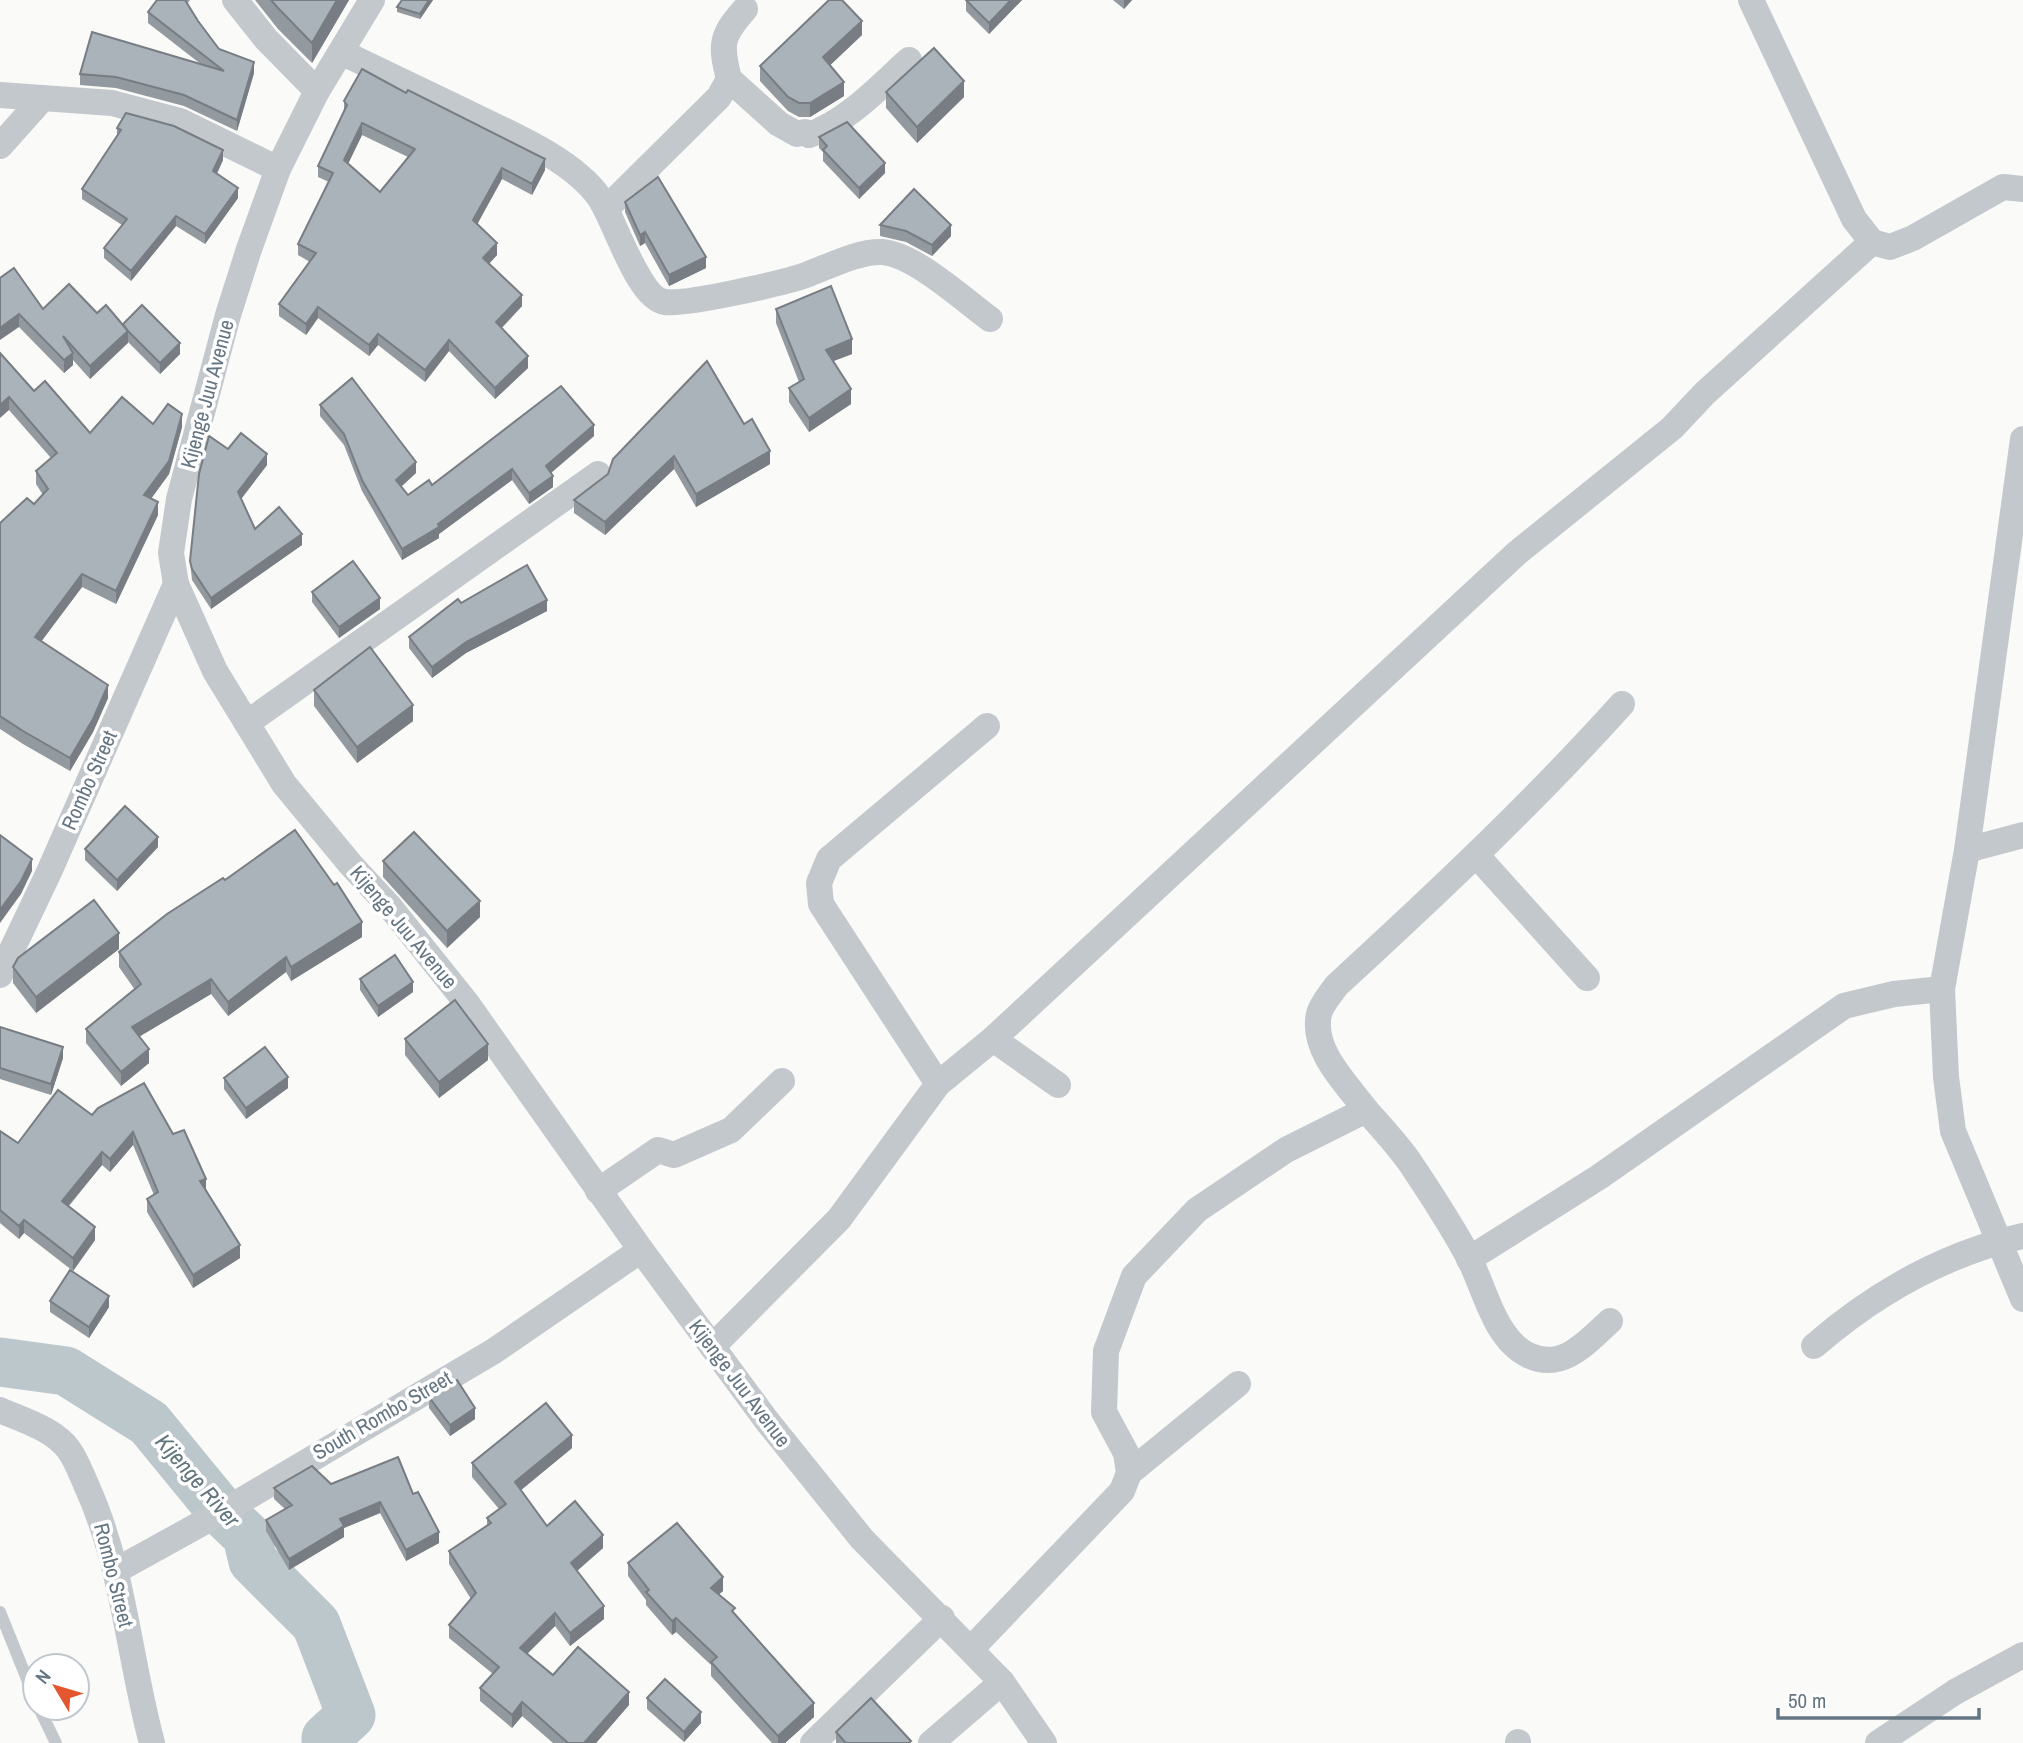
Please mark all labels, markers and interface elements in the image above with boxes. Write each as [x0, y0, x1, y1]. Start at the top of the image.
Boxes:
street label: Kijenge Juu Avenue [173, 316, 241, 472]
street label: Rombo Street [54, 725, 124, 834]
street label: Kijenge Juu Avenue [344, 859, 464, 995]
street label: Kijenge Juu Avenue [682, 1313, 798, 1453]
street label: South Rombo Street [307, 1363, 457, 1467]
water label: Kijenge River [149, 1427, 248, 1534]
street label: Rombo Street [87, 1520, 141, 1630]
north arrow [21, 1652, 91, 1722]
text: N [29, 1664, 56, 1689]
scale bar [1778, 1676, 1979, 1720]
text: 50 m [1788, 1686, 1826, 1715]

